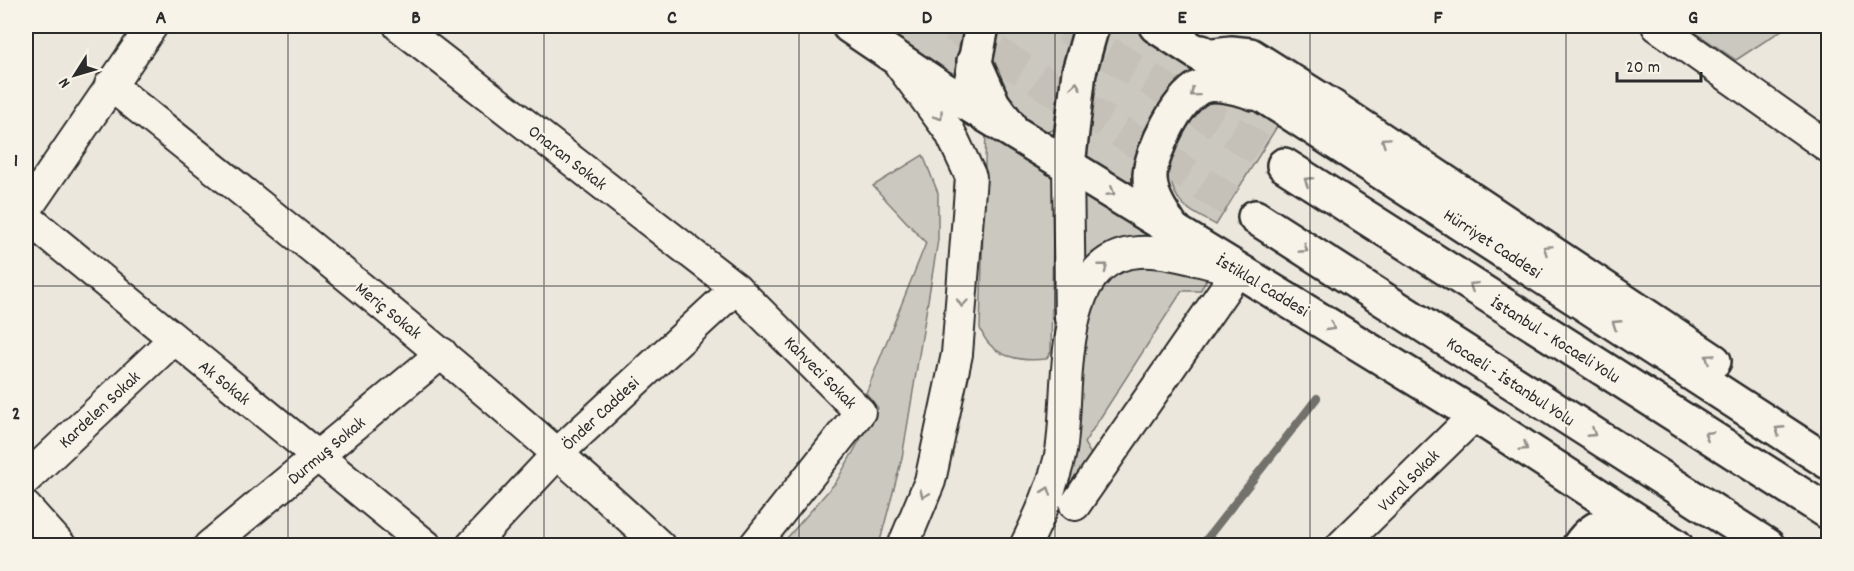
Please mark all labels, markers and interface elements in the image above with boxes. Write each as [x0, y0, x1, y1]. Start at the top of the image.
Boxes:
text: A [156, 5, 167, 33]
text: B [411, 5, 421, 33]
text: C [667, 5, 677, 33]
text: D [922, 5, 933, 33]
text: E [1177, 5, 1187, 33]
text: F [1434, 5, 1444, 33]
text: G [1688, 5, 1698, 33]
north arrow [45, 45, 105, 105]
scale bar [1617, 45, 1701, 83]
text: 20 m [1626, 56, 1660, 81]
text: N [53, 72, 77, 93]
one-way arrow [1070, 82, 1082, 91]
one-way arrow [1190, 86, 1201, 97]
one-way arrow [932, 110, 943, 121]
street label: Onaran Sokak [522, 120, 611, 198]
one-way arrow [1380, 138, 1391, 149]
text: 1 [14, 148, 18, 176]
one-way arrow [1304, 177, 1315, 188]
one-way arrow [1105, 184, 1115, 196]
street label: Hürriyet Caddesi [1438, 204, 1546, 286]
one-way arrow [1297, 242, 1308, 253]
one-way arrow [1543, 245, 1553, 257]
street label: İstiklal Caddesi [1211, 250, 1313, 325]
one-way arrow [1097, 264, 1108, 275]
street label: Meriç Sokak [349, 277, 426, 347]
one-way arrow [1469, 281, 1479, 293]
street label: İstanbul - Kocaeli Yolu [1485, 291, 1624, 391]
one-way arrow [956, 298, 969, 308]
one-way arrow [1325, 319, 1335, 331]
one-way arrow [1612, 320, 1623, 331]
street label: Kahveci Sokak [777, 332, 861, 416]
street label: Kocaeli - İstanbul Yolu [1441, 332, 1579, 434]
one-way arrow [1705, 353, 1715, 365]
street label: Ak Sokak [192, 355, 255, 413]
street label: Kardelen Sokak [54, 366, 147, 455]
street label: Önder Caddesi [557, 372, 646, 457]
text: 2 [12, 401, 20, 429]
street label: Durmuş Sokak [283, 412, 372, 492]
one-way arrow [1585, 426, 1596, 437]
one-way arrow [1775, 426, 1786, 437]
one-way arrow [1704, 431, 1714, 443]
one-way arrow [1517, 440, 1528, 451]
street label: Vural Sokak [1373, 445, 1447, 519]
one-way arrow [1039, 486, 1052, 497]
one-way arrow [919, 487, 931, 498]

